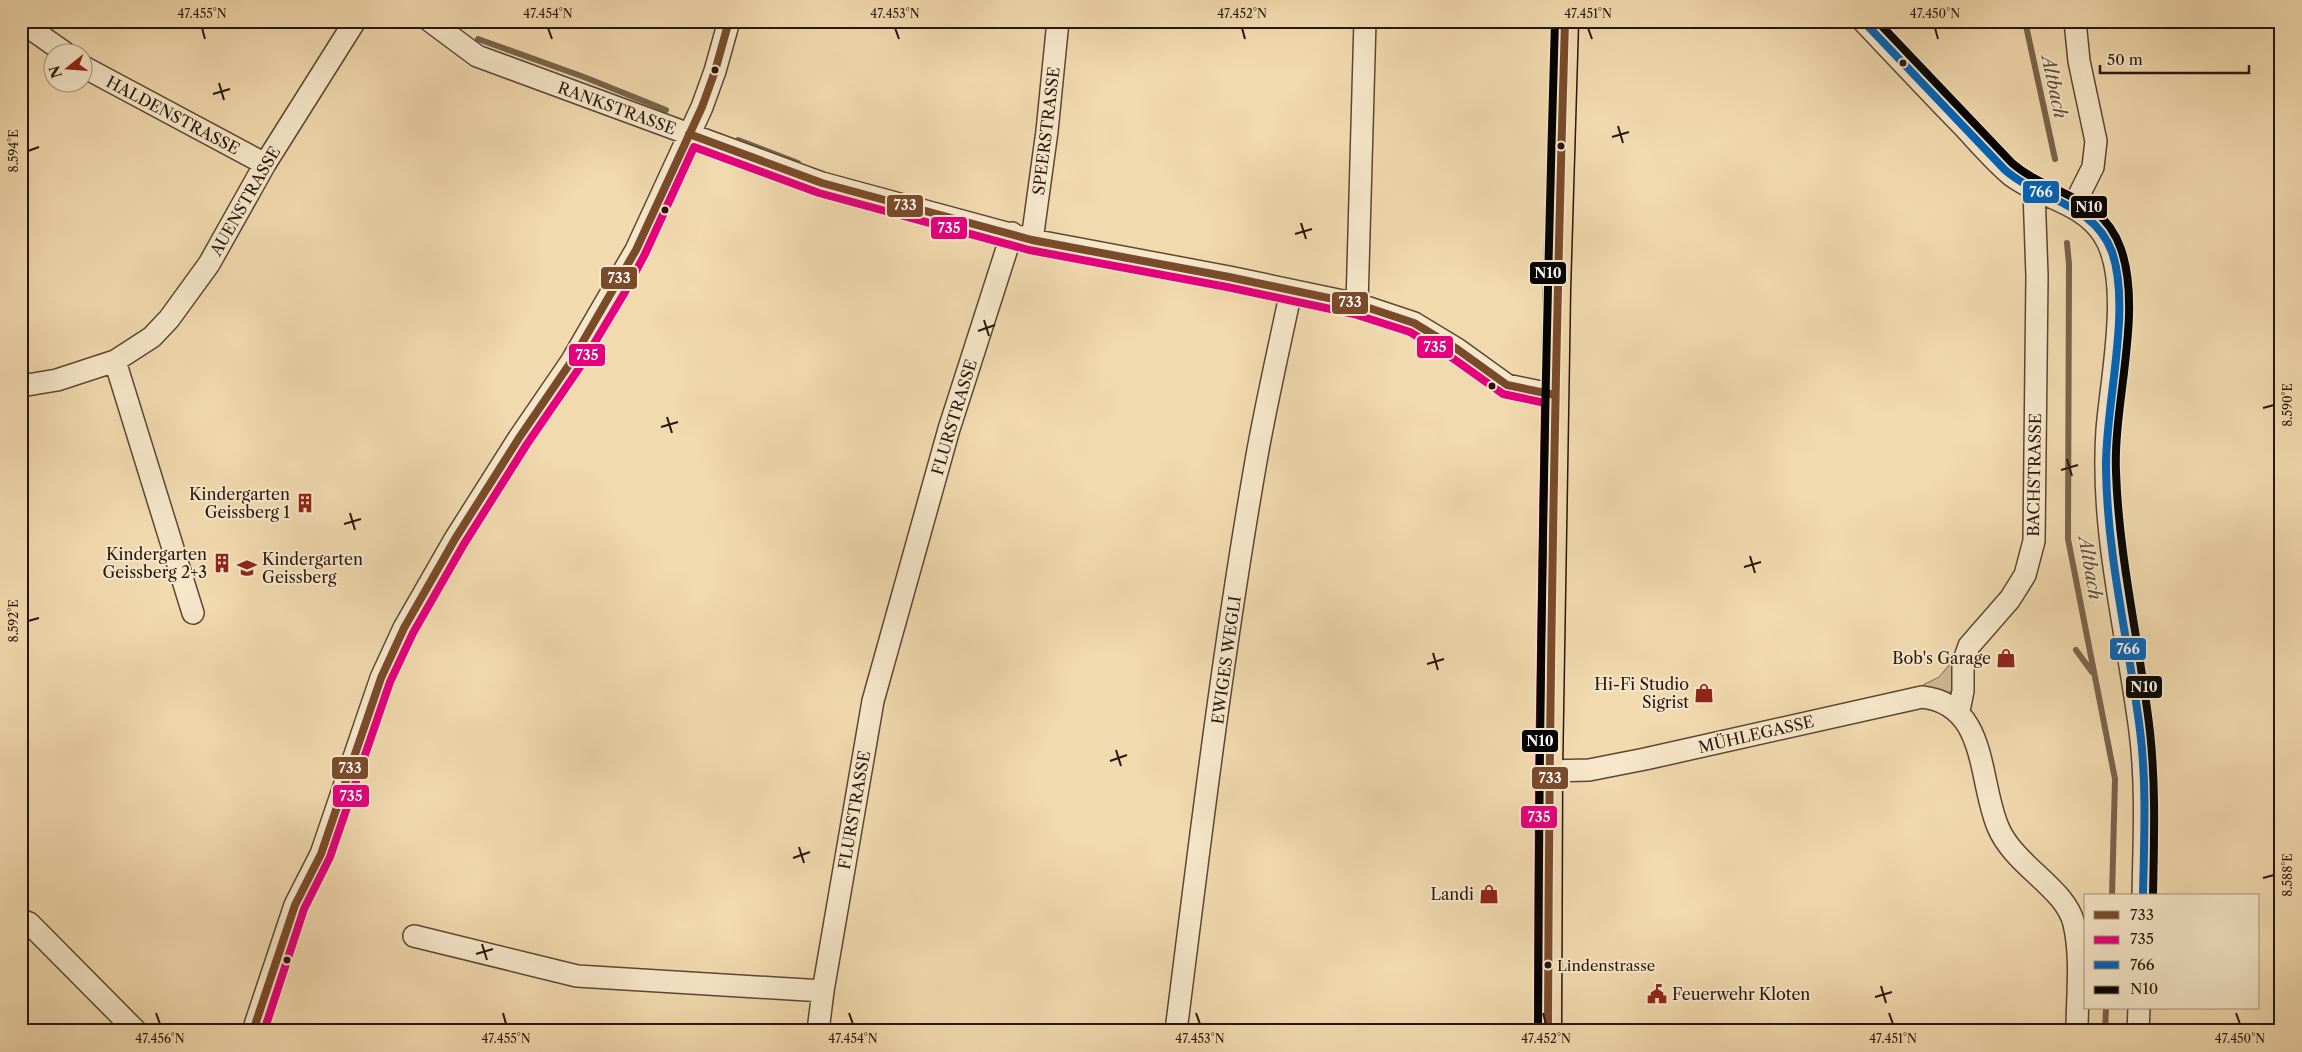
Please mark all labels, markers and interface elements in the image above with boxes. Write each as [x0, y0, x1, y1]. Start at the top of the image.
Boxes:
text: 47.455°N [177, 6, 227, 21]
text: 47.454°N [523, 6, 573, 21]
text: 47.453°N [870, 6, 920, 21]
text: 47.452°N [1217, 6, 1267, 21]
text: 47.451°N [1564, 6, 1612, 21]
text: 47.450°N [1910, 6, 1960, 21]
north arrow [42, 42, 92, 92]
scale bar [2100, 42, 2248, 74]
water label: Altbach [2036, 50, 2071, 121]
text: 50 m [2107, 50, 2143, 69]
unlabelled marker [1898, 58, 1908, 68]
text: N [45, 63, 66, 80]
unlabelled marker [710, 65, 720, 75]
street label: SPEERSTRASSE [1028, 66, 1064, 196]
street label: HALDENSTRASSE [103, 71, 243, 159]
street label: RANKSTRASSE [555, 77, 679, 139]
text: 8.594°E [6, 130, 21, 172]
unlabelled marker [1556, 141, 1566, 151]
street label: AUENSTRASSE [205, 143, 284, 260]
line badge: 766 [2022, 180, 2060, 204]
text: 766 [2029, 183, 2053, 201]
line badge: 733 [886, 194, 924, 218]
line badge: N10 [2070, 195, 2108, 219]
text: 733 [893, 196, 917, 214]
text: N10 [2075, 198, 2103, 216]
unlabelled marker [660, 205, 670, 215]
line badge: 735 [930, 216, 968, 240]
text: 735 [938, 219, 961, 237]
line badge: N10 [1529, 261, 1567, 285]
text: N10 [1534, 264, 1562, 282]
line badge: 733 [600, 266, 638, 290]
text: 733 [607, 269, 631, 287]
line badge: 733 [1331, 291, 1369, 315]
text: 733 [1338, 293, 1362, 311]
line badge: 735 [1416, 335, 1454, 359]
text: 735 [1424, 338, 1447, 356]
line badge: 735 [568, 343, 606, 367]
text: 735 [576, 346, 599, 364]
street label: FLURSTRASSE [927, 357, 981, 477]
unlabelled marker [1487, 381, 1497, 391]
text: 8.590°E [2280, 383, 2295, 427]
street label: BACHSTRASSE [2023, 413, 2045, 537]
place label: Kindergarten Geissberg 1 [189, 484, 290, 522]
building icon: Kindergarten Geissberg 1 [294, 492, 316, 514]
water label: Altbach [2073, 532, 2106, 601]
place label: Kindergarten Geissberg 2+3 [102, 544, 207, 582]
place label: Kindergarten Geissberg [262, 549, 363, 587]
building icon: Kindergarten Geissberg 2+3 [211, 552, 233, 574]
school or university icon: Kindergarten Geissberg [236, 557, 258, 579]
street label: EWIGES WEGLI [1207, 594, 1245, 726]
text: 8.592°E [6, 600, 21, 642]
line badge: 766 [2109, 637, 2147, 661]
text: 766 [2116, 640, 2140, 658]
shop icon: Bob's Garage [1995, 647, 2017, 669]
place label: Bob's Garage [1892, 648, 1991, 668]
place label: Hi-Fi Studio Sigrist [1594, 674, 1689, 712]
line badge: N10 [2125, 675, 2163, 699]
text: N10 [2130, 678, 2158, 696]
shop icon: Hi-Fi Studio Sigrist [1693, 682, 1715, 704]
street label: MÜHLEGASSE [1696, 711, 1816, 757]
line badge: N10 [1521, 729, 1559, 753]
text: N10 [1526, 732, 1554, 750]
street label: FLURSTRASSE [834, 749, 874, 871]
line badge: 733 [331, 756, 369, 780]
text: 733 [338, 759, 362, 777]
line badge: 733 [1531, 766, 1569, 790]
text: 733 [1538, 769, 1562, 787]
line badge: 735 [332, 784, 370, 808]
text: 735 [340, 787, 363, 805]
line badge: 735 [1520, 805, 1558, 829]
text: 735 [1528, 808, 1551, 826]
text: 8.588°E [2280, 853, 2295, 897]
shop icon: Landi [1478, 883, 1500, 905]
place label: Landi [1430, 884, 1474, 904]
legend [2084, 894, 2260, 1010]
text: 733 [2130, 905, 2154, 924]
text: 735 [2130, 929, 2154, 948]
unlabelled marker [282, 955, 292, 965]
text: 766 [2130, 955, 2155, 974]
place label: Lindenstrasse [1557, 956, 1655, 975]
marker: Lindenstrasse [1543, 960, 1553, 970]
text: N10 [2130, 979, 2158, 998]
public building icon: Feuerwehr Kloten [1646, 983, 1668, 1005]
place label: Feuerwehr Kloten [1672, 984, 1810, 1004]
text: 47.456°N [135, 1031, 185, 1046]
text: 47.455°N [481, 1031, 531, 1046]
text: 47.454°N [828, 1031, 878, 1046]
text: 47.453°N [1175, 1031, 1225, 1046]
text: 47.452°N [1521, 1031, 1571, 1046]
text: 47.451°N [1869, 1031, 1917, 1046]
text: 47.450°N [2215, 1031, 2265, 1046]

